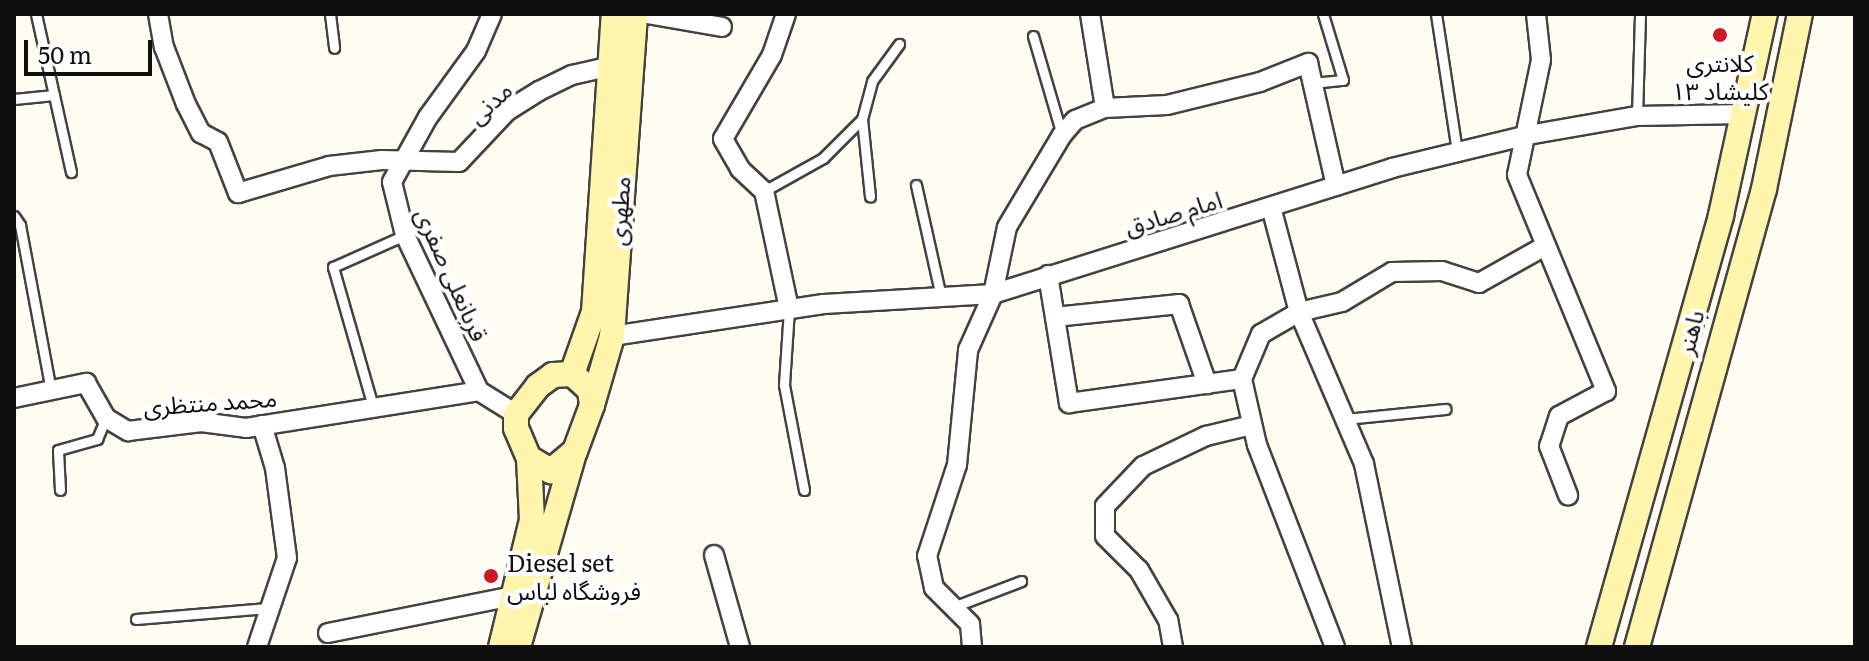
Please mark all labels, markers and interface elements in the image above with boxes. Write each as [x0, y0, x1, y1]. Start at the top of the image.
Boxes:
scale bar [28, 24, 156, 74]
marker: کلانتری ۱۳ کلیشاد [1711, 26, 1729, 44]
text: 50 m [38, 36, 92, 71]
place label: کلانتری ۱۳ کلیشاد [1671, 48, 1769, 104]
street label: مدنی [461, 75, 517, 129]
street label: مطهری [601, 175, 635, 247]
street label: امام صادق [1121, 184, 1225, 240]
street label: قربانعلی صفری [411, 203, 495, 345]
street label: باهنر [1669, 307, 1709, 357]
street label: محمد منتظری [142, 382, 278, 420]
place label: Diesel set فروشگاه لباس [507, 548, 641, 604]
marker: Diesel set فروشگاه لباس [482, 567, 500, 585]

